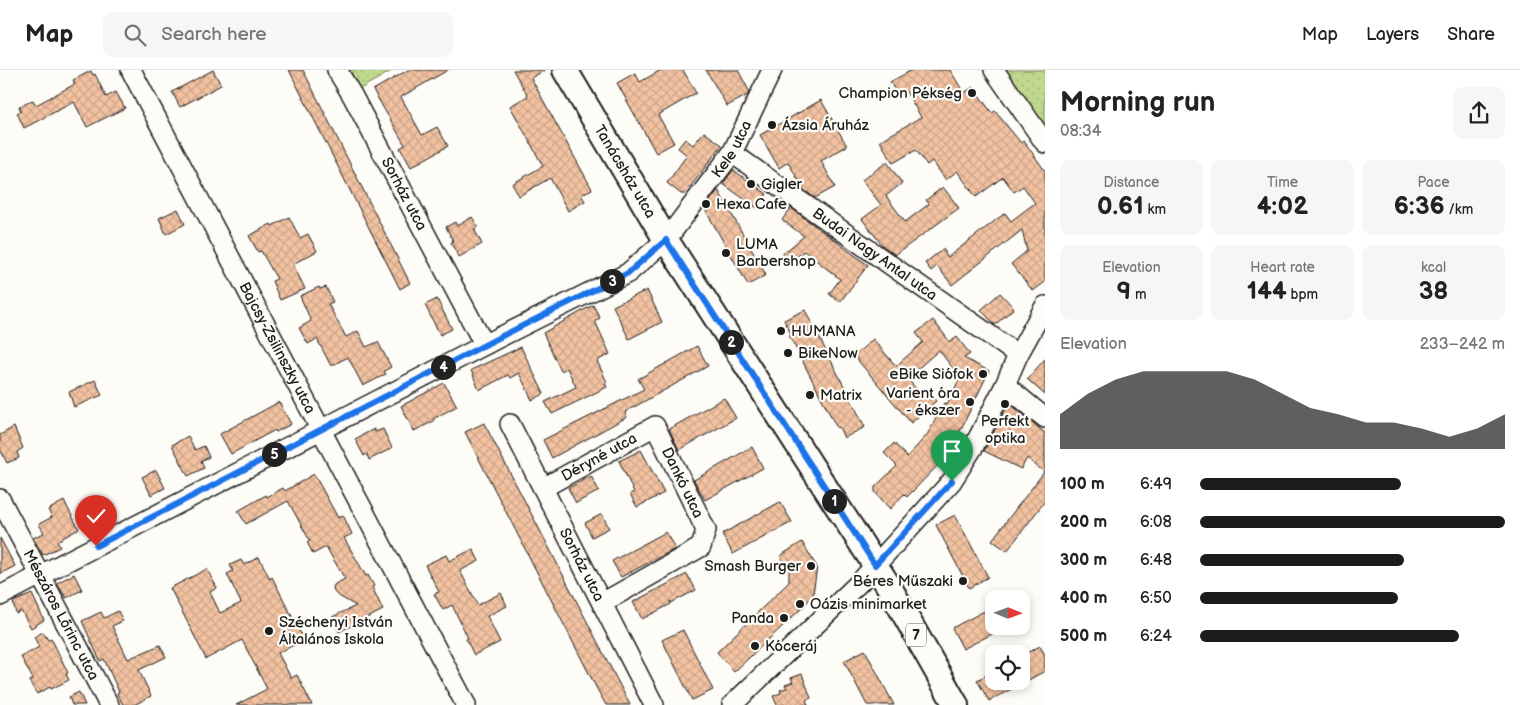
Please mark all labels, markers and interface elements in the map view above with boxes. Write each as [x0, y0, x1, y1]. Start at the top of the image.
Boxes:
search box [103, 12, 453, 57]
text: Map [25, 20, 73, 49]
icon: search [121, 21, 149, 49]
text: Search here [161, 23, 267, 46]
text: Map [1302, 24, 1338, 45]
text: Layers [1366, 24, 1419, 45]
text: Share [1447, 24, 1495, 45]
place label: Champion Pékség [839, 84, 962, 103]
text: Morning run [1060, 86, 1215, 119]
marker: Champion Pékség [966, 87, 978, 99]
button: share [1453, 87, 1505, 139]
place label: Ázsia Áruház [782, 116, 870, 135]
street label: Kele utca [708, 117, 756, 182]
marker: Ázsia Áruház [766, 119, 778, 131]
street label: Tanácsház utca [590, 122, 660, 222]
text: 08:34 [1060, 122, 1102, 141]
street label: Sorház utca [377, 154, 431, 234]
text: Distance [1104, 174, 1159, 191]
text: Time [1267, 174, 1298, 191]
text: Pace [1418, 174, 1449, 191]
place label: Gigler [761, 175, 803, 194]
marker: Gigler [745, 178, 757, 190]
text: 0.61 [1097, 191, 1144, 222]
text: 4:02 [1257, 191, 1308, 222]
text: 6:36 [1394, 191, 1445, 222]
place label: Hexa Cafe [716, 195, 787, 214]
marker: Hexa Cafe [700, 198, 712, 210]
text: km [1144, 201, 1166, 218]
text: /km [1445, 201, 1473, 218]
street label: Budai Nagy Antal utca [809, 204, 941, 305]
place label: LUMA Barbershop [736, 235, 816, 271]
marker: LUMA Barbershop [720, 247, 732, 259]
text: Elevation [1102, 259, 1161, 276]
text: Heart rate [1250, 259, 1315, 276]
text: kcal [1421, 259, 1446, 276]
pin: 3 [600, 268, 624, 294]
text: 3 [608, 273, 617, 290]
text: 9 [1116, 276, 1131, 307]
text: 144 [1247, 276, 1287, 307]
text: 38 [1419, 276, 1448, 307]
street label: Bajcsy-Zsilinszky utca [235, 279, 320, 417]
text: m [1131, 286, 1147, 303]
text: bpm [1287, 286, 1318, 303]
place label: HUMANA [791, 322, 856, 341]
marker: HUMANA [775, 325, 787, 337]
pin: 2 [718, 330, 744, 354]
text: 2 [727, 334, 736, 351]
text: Elevation [1060, 335, 1127, 354]
text: 233–242 m [1420, 335, 1505, 354]
place label: BikeNow [798, 344, 858, 363]
marker: BikeNow [782, 347, 794, 359]
pin: 4 [430, 354, 456, 380]
text: 4 [439, 359, 448, 376]
place label: eBike Siófok [890, 365, 974, 384]
marker: eBike Siófok [977, 368, 989, 380]
place label: Varient óra - ékszer [886, 384, 961, 420]
place label: Matrix [820, 386, 862, 405]
marker: Matrix [804, 389, 816, 401]
marker: Varient óra - ékszer [964, 396, 976, 408]
marker: Perfekt optika [999, 398, 1011, 410]
place label: Perfekt optika [981, 412, 1030, 448]
street label: Déryné utca [558, 429, 640, 486]
pin [931, 430, 973, 481]
icon: arrive [938, 437, 966, 465]
pin: 5 [262, 442, 286, 466]
street label: Dankó utca [657, 444, 708, 521]
text: 5 [270, 446, 279, 463]
text: 100 m [1060, 475, 1105, 494]
text: 6:49 [1140, 475, 1172, 494]
pin: 1 [822, 488, 846, 514]
text: 1 [832, 493, 837, 510]
pin [75, 495, 117, 546]
icon: check [82, 502, 110, 530]
text: 200 m [1060, 513, 1107, 532]
text: 6:08 [1140, 513, 1172, 532]
street label: Sorház utca [555, 525, 608, 605]
street label: Mészáros Lőrinc utca [19, 546, 103, 684]
text: 300 m [1060, 551, 1107, 570]
text: 6:48 [1140, 551, 1172, 570]
place label: Smash Burger [705, 557, 802, 576]
marker: Smash Burger [805, 560, 817, 572]
place label: Béres Műszaki [853, 572, 953, 591]
marker: Béres Műszaki [957, 575, 969, 587]
text: 400 m [1060, 589, 1107, 608]
text: 6:50 [1140, 589, 1172, 608]
north arrow [985, 590, 1030, 635]
map controls [985, 590, 1030, 690]
place label: Oázis minimarket [810, 595, 927, 614]
marker: Oázis minimarket [794, 598, 806, 610]
place label: Panda [731, 609, 774, 628]
marker: Panda [778, 612, 790, 624]
place label: Széchenyi István Általános Iskola [279, 613, 393, 649]
road number: 7 [906, 624, 926, 646]
marker: Széchenyi István Általános Iskola [263, 625, 275, 637]
text: 500 m [1060, 627, 1107, 646]
text: 6:24 [1140, 627, 1172, 646]
place label: Kóceráj [765, 637, 817, 656]
marker: Kóceráj [749, 640, 761, 652]
button: locate [985, 645, 1030, 690]

